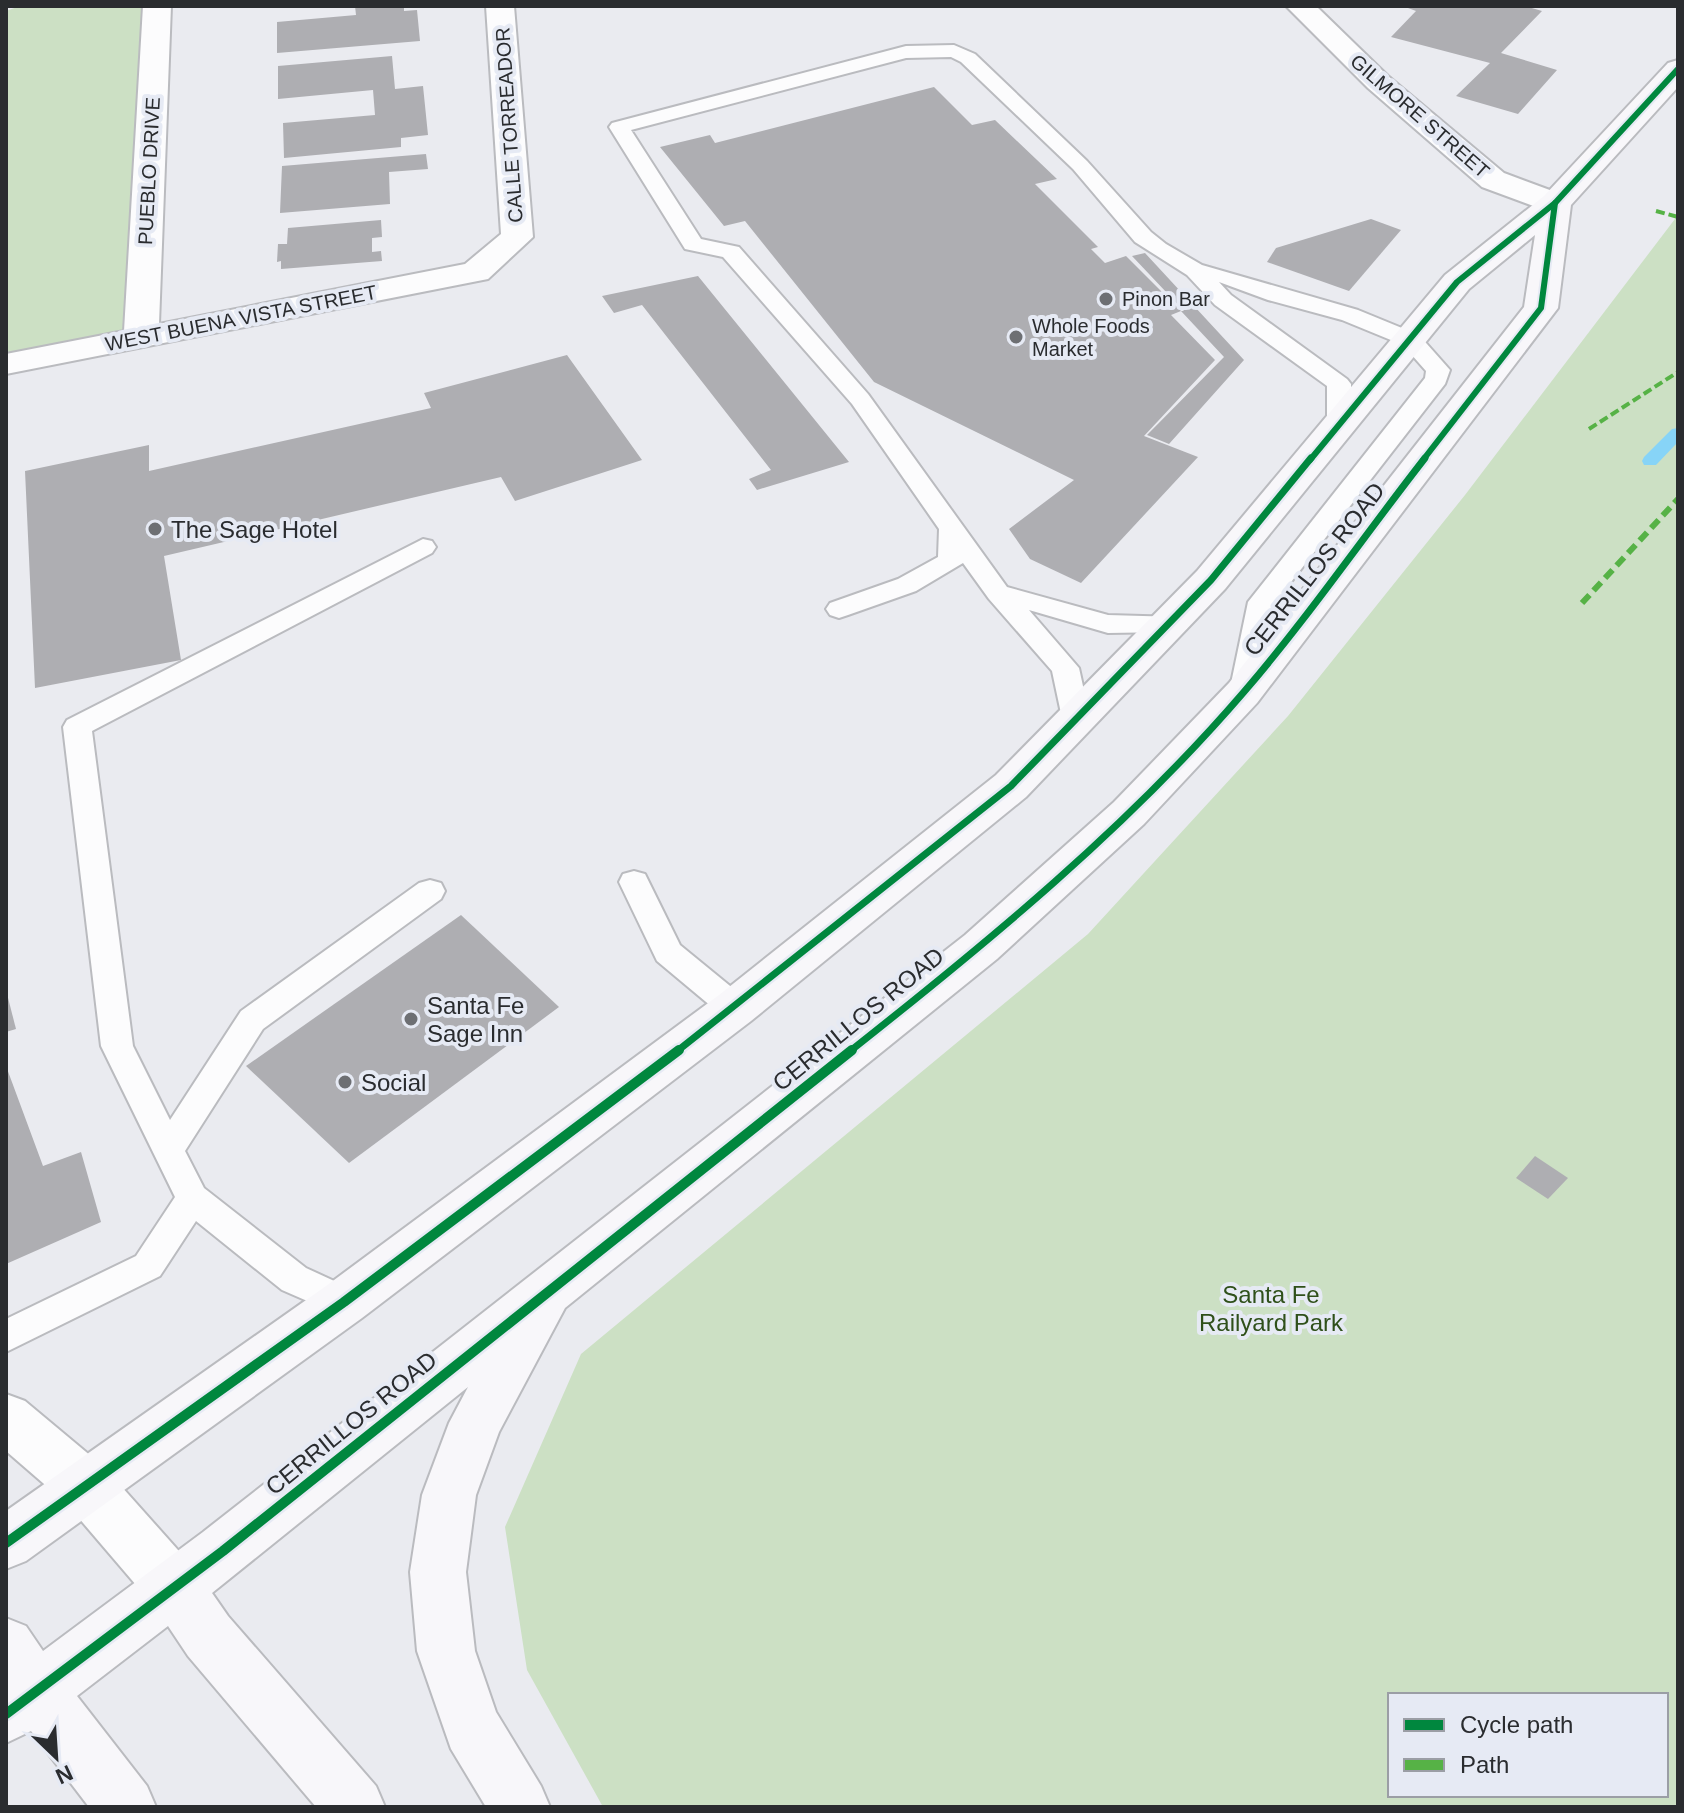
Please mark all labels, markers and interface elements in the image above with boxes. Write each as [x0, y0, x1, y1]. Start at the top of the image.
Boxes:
street label: CALLE TORREADOR [491, 26, 527, 224]
street label: GILMORE STREET [1346, 50, 1494, 182]
street label: PUEBLO DRIVE [134, 97, 164, 245]
street label: WEST BUENA VISTA STREET [103, 281, 379, 355]
place label: Pinon Bar [1122, 288, 1210, 310]
marker: Pinon Bar [1097, 290, 1115, 308]
place label: Whole Foods Market [1032, 315, 1150, 360]
marker: Whole Foods Market [1007, 328, 1025, 346]
street label: CERRILLOS ROAD [1238, 477, 1390, 661]
place label: The Sage Hotel [171, 516, 338, 543]
marker: The Sage Hotel [146, 520, 164, 538]
street label: CERRILLOS ROAD [767, 942, 949, 1096]
place label: Santa Fe Sage Inn [427, 992, 524, 1047]
marker: Santa Fe Sage Inn [402, 1010, 420, 1028]
place label: Social [361, 1069, 426, 1096]
marker: Social [336, 1073, 354, 1091]
park label: Santa Fe Railyard Park [1199, 1281, 1344, 1336]
street label: CERRILLOS ROAD [260, 1346, 442, 1500]
legend [1388, 1693, 1668, 1797]
text: Cycle path [1460, 1711, 1573, 1738]
north arrow [16, 1717, 96, 1797]
text: Path [1460, 1751, 1509, 1778]
text: N [52, 1760, 77, 1789]

